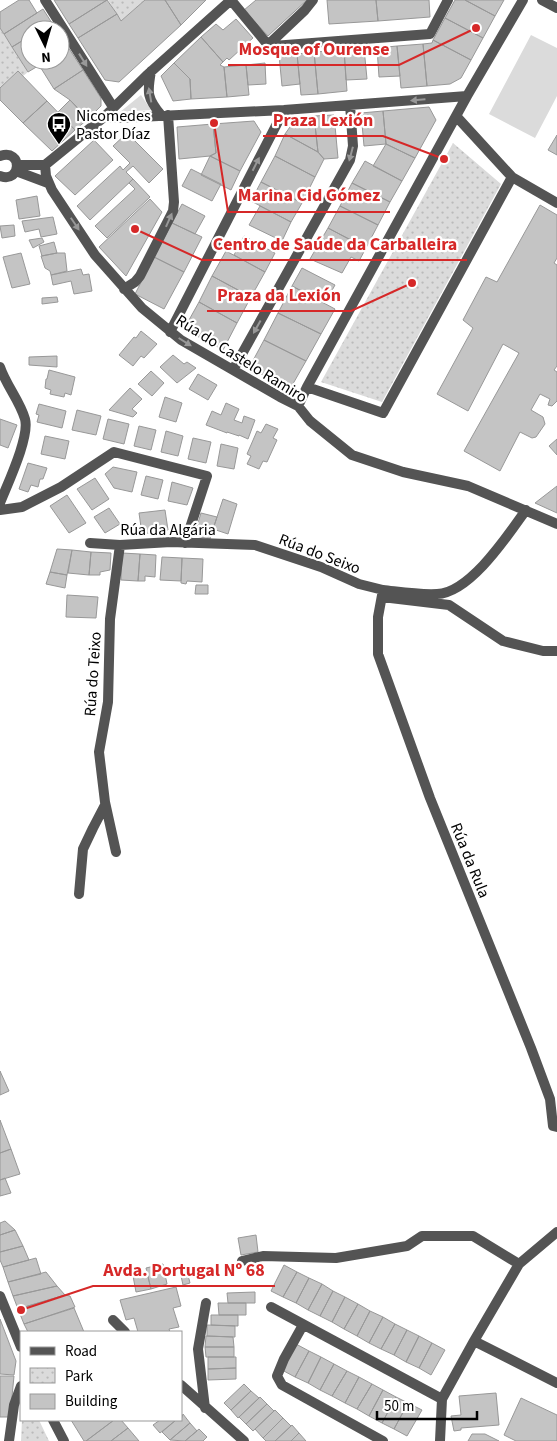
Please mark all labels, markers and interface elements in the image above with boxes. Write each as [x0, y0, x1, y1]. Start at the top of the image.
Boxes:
north arrow [20, 20, 70, 70]
callout: Mosque of Ourense [228, 32, 399, 65]
text: Mosque of Ourense [238, 37, 390, 62]
text: N [41, 47, 52, 67]
one-way arrow [78, 53, 88, 67]
one-way arrow [145, 86, 153, 102]
one-way arrow [410, 96, 426, 104]
callout: Praza Lexión [263, 103, 383, 136]
place label: Nicomedes Pastor Díaz [76, 105, 151, 145]
text: Praza Lexión [273, 108, 373, 133]
bus stop icon: Nicomedes Pastor Díaz [46, 111, 72, 145]
one-way arrow [346, 146, 354, 161]
one-way arrow [252, 157, 260, 171]
callout: Marina Cid Gómez [228, 179, 390, 212]
text: Marina Cid Gómez [238, 183, 380, 208]
one-way arrow [165, 213, 173, 227]
one-way arrow [70, 217, 80, 231]
callout: Centro de Saúde da Carballeira [202, 227, 467, 260]
text: Centro de Saúde da Carballeira [213, 232, 457, 257]
callout: Praza da Lexión [207, 278, 351, 311]
text: Praza da Lexión [217, 283, 341, 308]
street label: Rúa do Castelo Ramiro [172, 310, 311, 408]
one-way arrow [253, 320, 261, 334]
one-way arrow [178, 337, 191, 346]
street label: Rúa da Algária [120, 519, 216, 541]
street label: Rúa do Seixo [276, 528, 364, 580]
street label: Rúa do Teixo [79, 631, 107, 717]
street label: Rúa da Rula [445, 820, 495, 901]
callout: Avda. Portugal Nº 68 [93, 1253, 275, 1286]
text: Avda. Portugal Nº 68 [102, 1258, 265, 1283]
legend [20, 1331, 182, 1421]
text: Road [65, 1341, 97, 1362]
text: Park [65, 1366, 94, 1387]
scale bar [377, 1388, 477, 1420]
text: Building [65, 1391, 118, 1412]
text: 50 m [384, 1396, 414, 1417]

